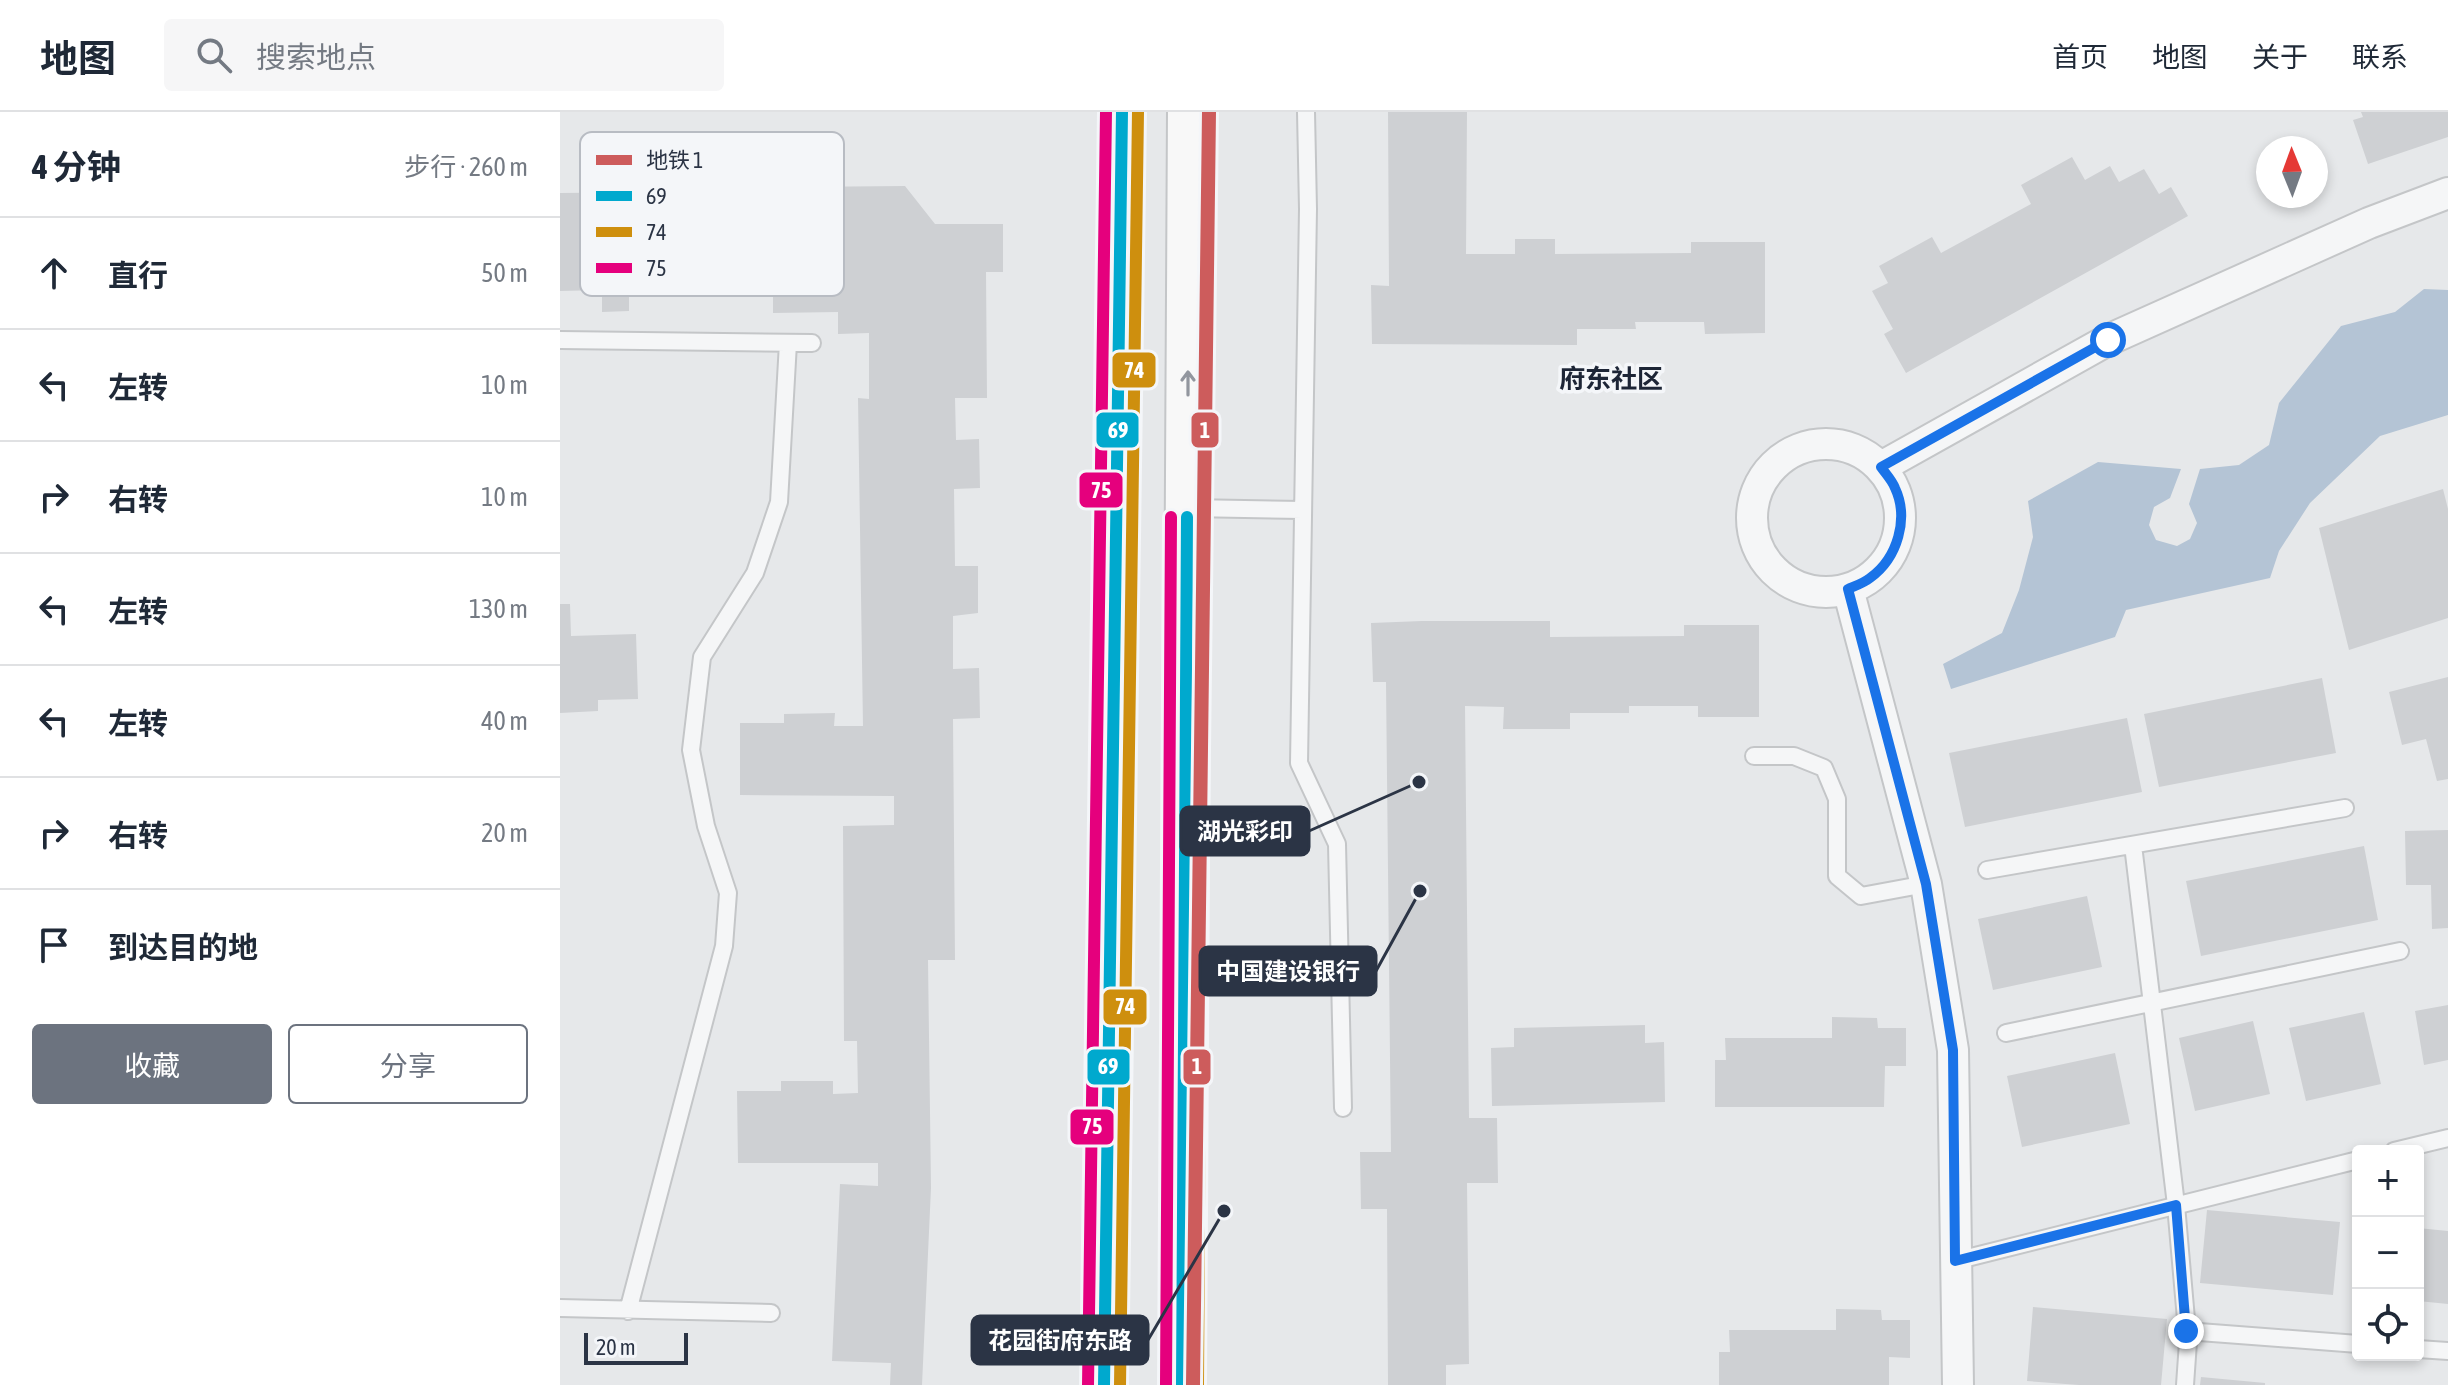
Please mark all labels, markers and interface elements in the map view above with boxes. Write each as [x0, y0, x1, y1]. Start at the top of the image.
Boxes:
search box [164, 19, 724, 91]
icon: search [192, 33, 236, 77]
text: 地图 [40, 37, 116, 80]
text: 搜索地点 [256, 40, 376, 74]
text: 首页 [2052, 41, 2108, 73]
text: 地图 [2152, 41, 2208, 73]
text: 关于 [2252, 41, 2308, 73]
text: 联系 [2352, 41, 2408, 73]
legend [580, 132, 844, 296]
north arrow [2256, 136, 2328, 208]
text: 4 分钟 [32, 147, 121, 186]
text: 地铁 1 [646, 147, 703, 173]
text: 步行 · 260 m [404, 152, 528, 182]
text: 69 [646, 183, 667, 209]
text: 74 [646, 219, 667, 245]
icon: ahead [32, 251, 76, 295]
text: 75 [646, 255, 667, 281]
text: 直行 [108, 258, 168, 292]
text: 50 m [481, 258, 528, 288]
route start [2090, 322, 2126, 358]
line badge: 74 [1111, 351, 1157, 389]
text: 74 [1124, 357, 1144, 383]
icon: left [32, 363, 76, 407]
district label: 府东社区 [1559, 364, 1663, 394]
text: 左转 [108, 370, 168, 404]
text: 10 m [481, 370, 528, 400]
one-way arrow [1180, 370, 1196, 397]
line badge: 69 [1095, 411, 1140, 449]
line badge: 1 [1190, 411, 1220, 449]
text: 69 [1108, 417, 1128, 443]
text: 1 [1200, 417, 1210, 443]
line badge: 75 [1078, 471, 1124, 509]
icon: right [32, 475, 76, 519]
text: 75 [1091, 477, 1111, 503]
text: 右转 [108, 482, 168, 516]
text: 10 m [481, 482, 528, 512]
icon: left [32, 587, 76, 631]
text: 左转 [108, 594, 168, 628]
text: 130 m [469, 594, 528, 624]
icon: left [32, 699, 76, 743]
text: 左转 [108, 706, 168, 740]
text: 40 m [481, 706, 528, 736]
callout: 湖光彩印 [1181, 807, 1309, 855]
icon: right [32, 811, 76, 855]
text: 右转 [108, 818, 168, 852]
text: 20 m [481, 818, 528, 848]
text: 湖光彩印 [1197, 818, 1293, 845]
icon: arrive [32, 923, 76, 967]
text: 到达目的地 [108, 930, 258, 964]
callout: 中国建设银行 [1200, 947, 1376, 995]
text: 中国建设银行 [1216, 958, 1360, 985]
line badge: 74 [1102, 988, 1148, 1026]
text: 74 [1115, 993, 1135, 1019]
button: 收藏 [32, 1024, 272, 1104]
button: 分享 [288, 1024, 528, 1104]
line badge: 69 [1086, 1048, 1131, 1086]
line badge: 1 [1182, 1048, 1212, 1086]
text: 69 [1098, 1053, 1118, 1079]
text: 1 [1192, 1053, 1202, 1079]
line badge: 75 [1069, 1108, 1115, 1146]
text: 75 [1082, 1113, 1102, 1139]
map controls [2352, 1145, 2424, 1361]
button: + [2352, 1145, 2424, 1217]
button: − [2352, 1217, 2424, 1289]
button: locate [2352, 1289, 2424, 1361]
route end [2168, 1313, 2204, 1349]
callout: 花园街府东路 [972, 1316, 1148, 1364]
text: 花园街府东路 [988, 1327, 1132, 1354]
scale bar [584, 1329, 688, 1365]
text: 20 m [596, 1334, 636, 1360]

